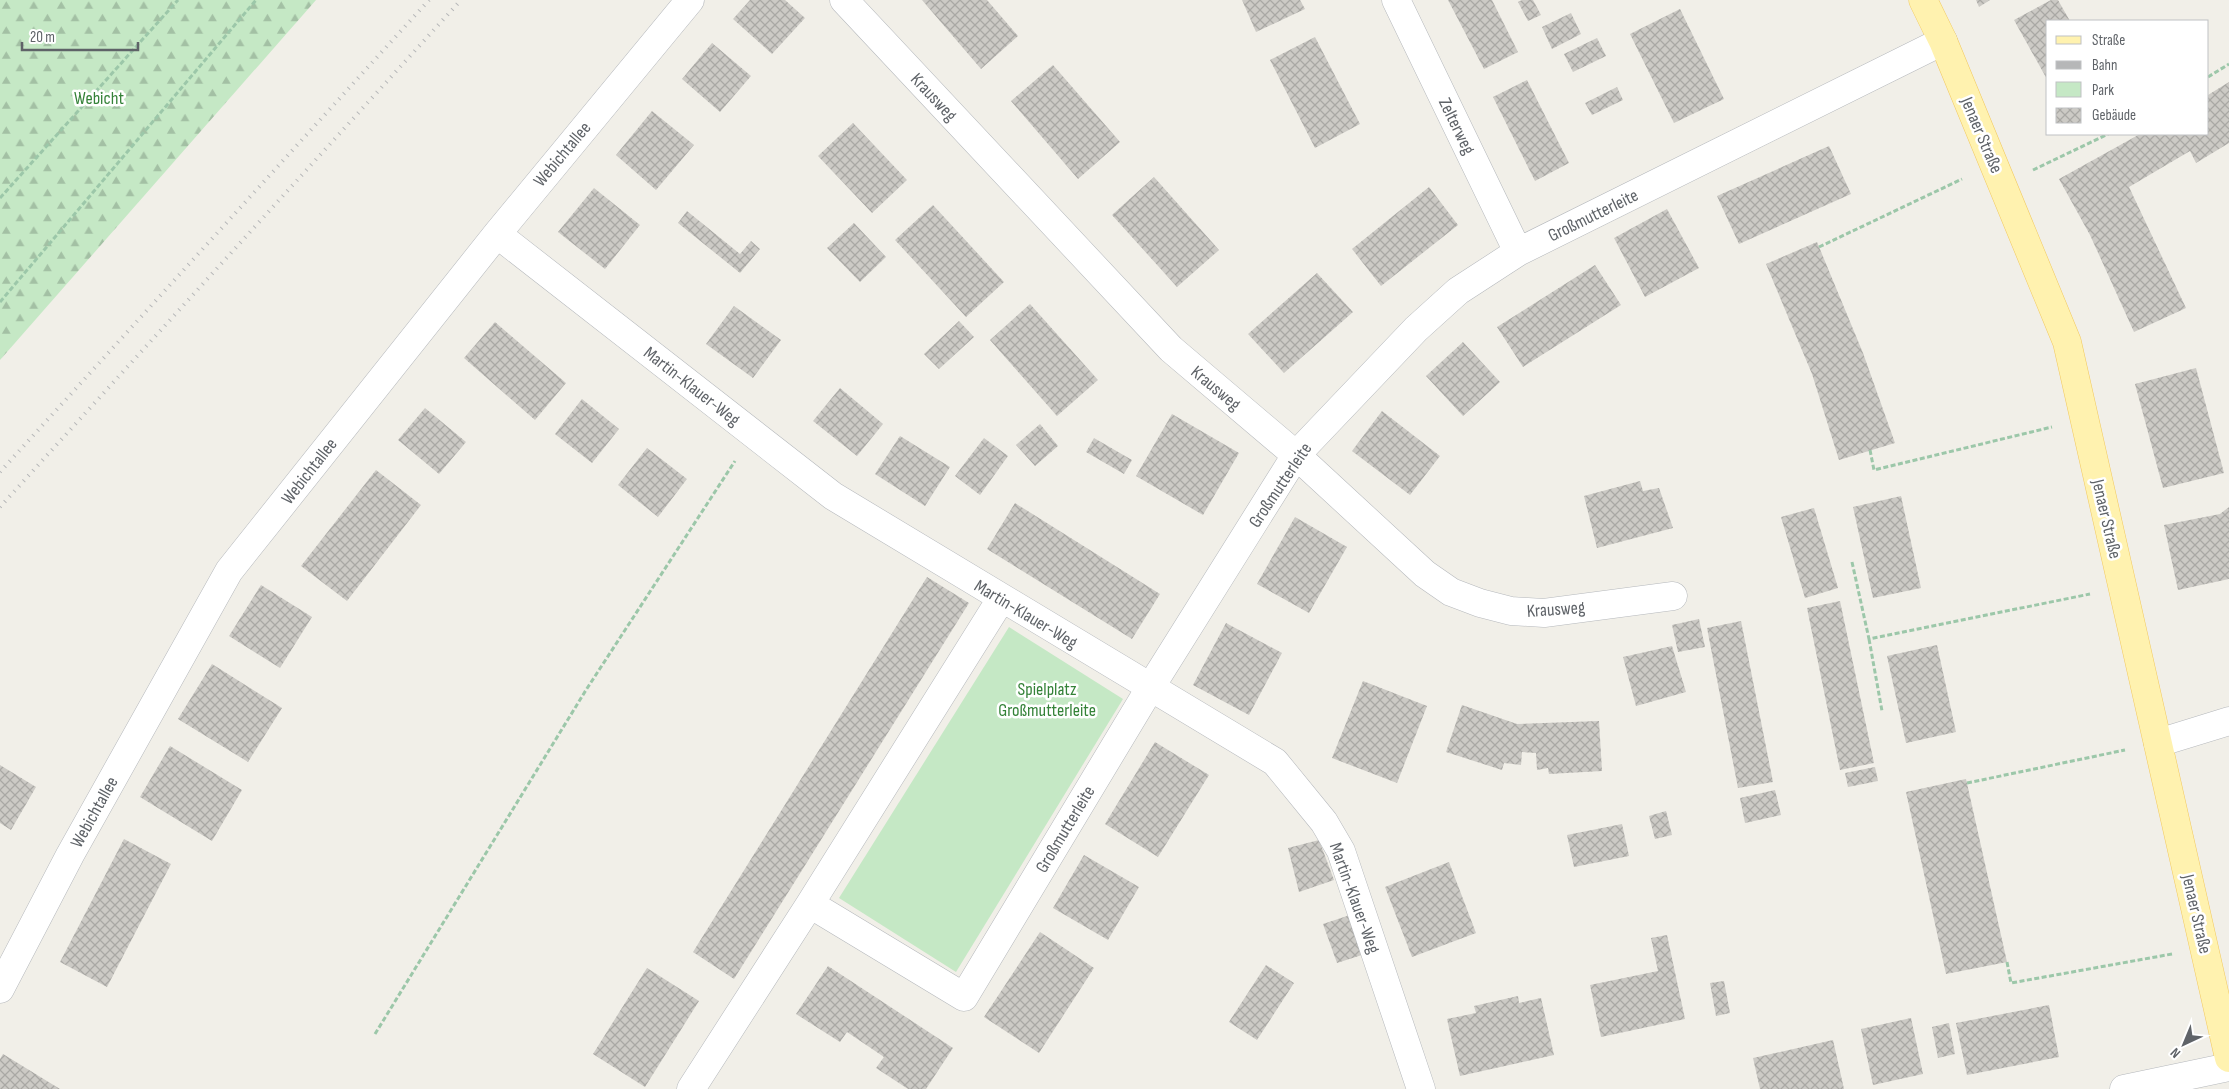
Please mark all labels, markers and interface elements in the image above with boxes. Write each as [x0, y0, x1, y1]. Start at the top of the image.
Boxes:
scale bar [22, 20, 139, 52]
legend [2046, 20, 2209, 135]
text: 20 m [30, 28, 55, 47]
text: Straße [2092, 31, 2125, 50]
text: Bahn [2092, 56, 2117, 75]
street label: Krausweg [906, 69, 961, 126]
text: Park [2092, 81, 2114, 100]
park label: Webicht [74, 88, 124, 109]
street label: Jenaer Straße [1956, 93, 2007, 176]
street label: Zelterweg [1434, 95, 1479, 158]
text: Gebäude [2092, 106, 2136, 125]
street label: Webichtallee [529, 118, 595, 191]
street label: Großmutterleite [1545, 185, 1642, 246]
street label: Martin-Klauer-Weg [639, 342, 744, 431]
street label: Krausweg [1187, 362, 1245, 415]
street label: Webichtallee [277, 434, 342, 509]
street label: Großmutterleite [1244, 439, 1316, 532]
street label: Jenaer Straße [2087, 476, 2126, 561]
street label: Martin-Klauer-Weg [970, 575, 1081, 653]
street label: Krausweg [1526, 597, 1586, 622]
park label: Spielplatz Großmutterleite [998, 679, 1096, 721]
street label: Webichtallee [66, 773, 123, 851]
street label: Großmutterleite [1031, 782, 1100, 877]
street label: Martin-Klauer-Weg [1325, 840, 1384, 956]
street label: Jenaer Straße [2177, 871, 2216, 956]
north arrow [2159, 1019, 2209, 1069]
text: N [2167, 1044, 2184, 1062]

